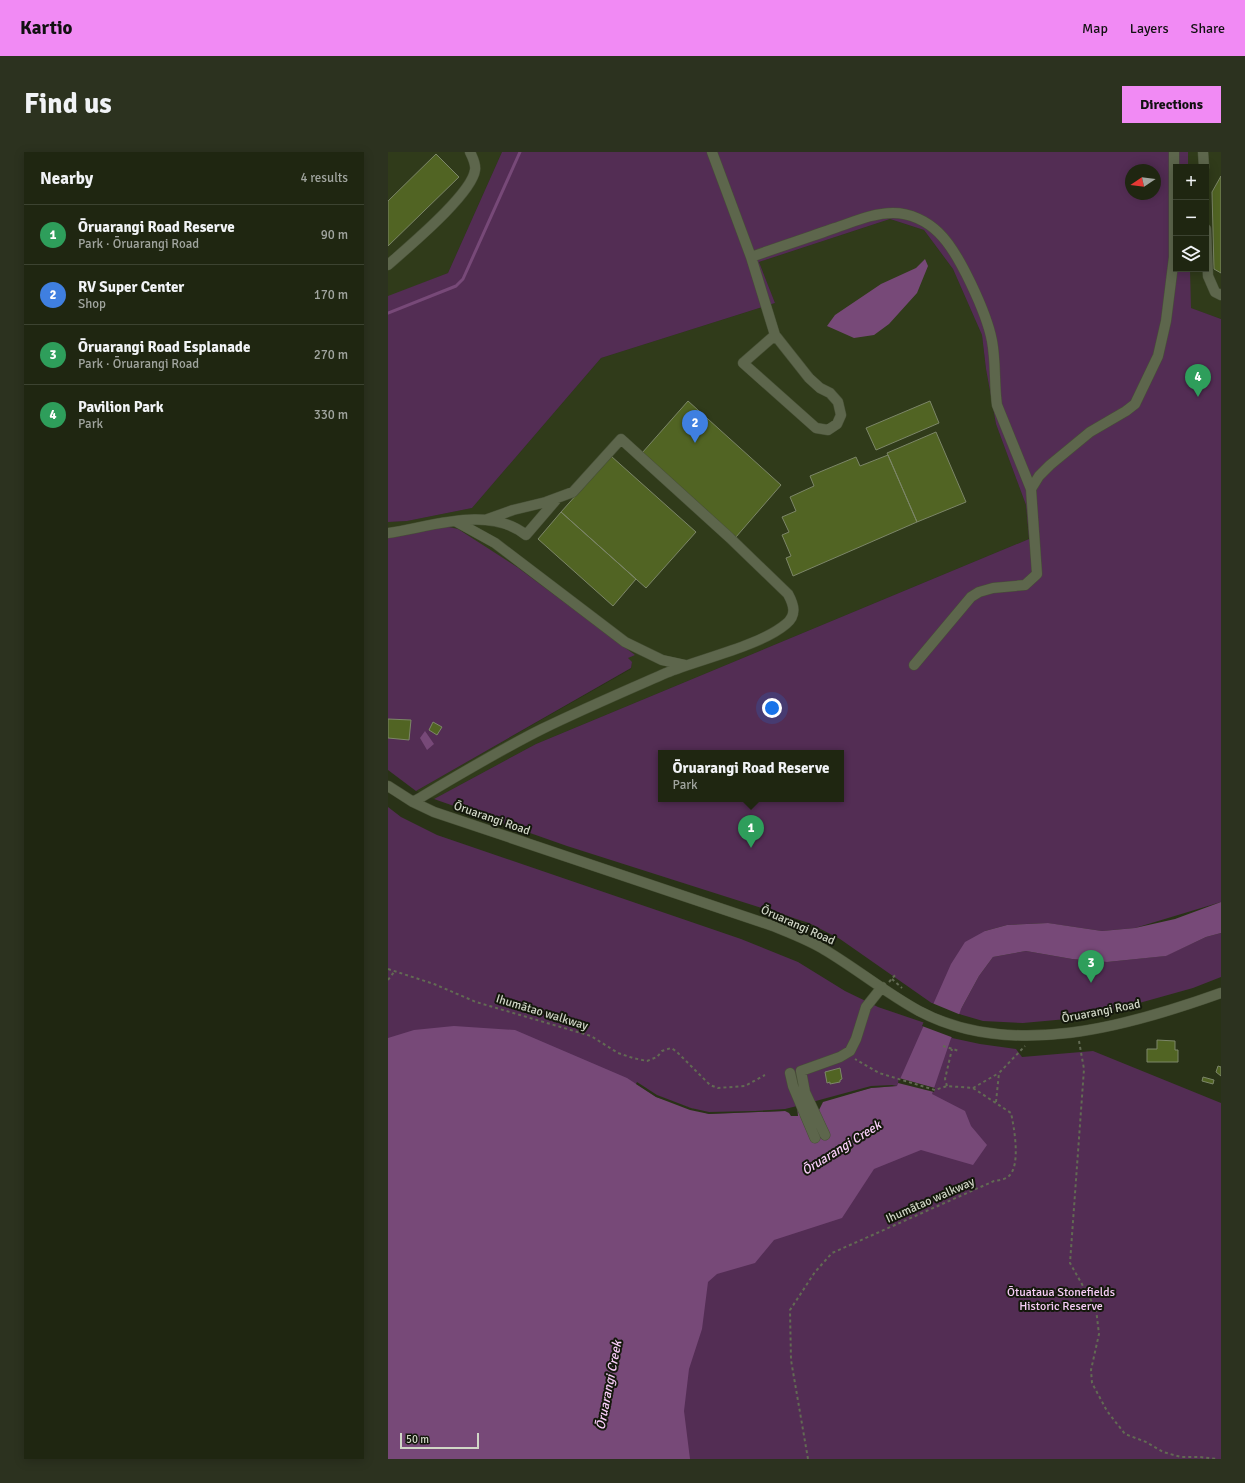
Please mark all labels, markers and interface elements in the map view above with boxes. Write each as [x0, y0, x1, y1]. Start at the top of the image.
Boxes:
text: Kartio [20, 16, 73, 40]
text: Map [1082, 20, 1108, 37]
text: Layers [1130, 20, 1169, 37]
text: Share [1191, 20, 1225, 37]
button: Directions [1122, 86, 1221, 123]
text: Find us [24, 87, 112, 121]
north arrow [1125, 164, 1161, 200]
map controls [1173, 164, 1209, 272]
button: + [1173, 164, 1209, 200]
text: Nearby [40, 168, 93, 189]
text: 4 results [300, 170, 348, 186]
button: − [1173, 200, 1209, 236]
text: Ōruarangi Road Reserve [78, 218, 235, 236]
text: 1 [49, 227, 57, 243]
text: 90 m [321, 227, 348, 243]
text: Park · Ōruarangi Road [78, 236, 199, 252]
button: layers [1173, 236, 1209, 272]
text: RV Super Center [78, 278, 184, 296]
text: 2 [49, 287, 57, 303]
text: 170 m [314, 287, 348, 303]
text: Shop [78, 296, 106, 312]
text: Ōruarangi Road Esplanade [78, 338, 250, 356]
text: 3 [49, 347, 57, 363]
text: 270 m [314, 347, 348, 363]
text: Park · Ōruarangi Road [78, 356, 199, 372]
pin: 4 [1185, 364, 1211, 397]
text: Pavilion Park [78, 398, 164, 416]
text: 4 [49, 407, 57, 423]
text: 330 m [314, 407, 348, 423]
pin: 2 [682, 410, 708, 443]
text: Park [78, 416, 103, 432]
your location [762, 698, 782, 718]
popup [658, 750, 844, 802]
text: Ōruarangi Road Reserve [673, 759, 829, 777]
text: Park [673, 777, 698, 793]
street label: Ōruarangi Road [452, 798, 532, 839]
pin: 1 [738, 815, 764, 848]
street label: Ōruarangi Road [758, 902, 837, 949]
pin: 3 [1078, 950, 1104, 983]
street label: Ihumātao walkway [494, 991, 590, 1034]
street label: Ōruarangi Road [1060, 997, 1142, 1026]
water label: Ōruarangi Creek [799, 1116, 885, 1179]
street label: Ihumātao walkway [884, 1174, 977, 1227]
park label: Ōtuataua Stonefields Historic Reserve [1007, 1285, 1115, 1314]
water label: Ōruarangi Creek [592, 1338, 626, 1431]
scale bar [400, 1431, 479, 1450]
text: 50 m [406, 1433, 429, 1446]

